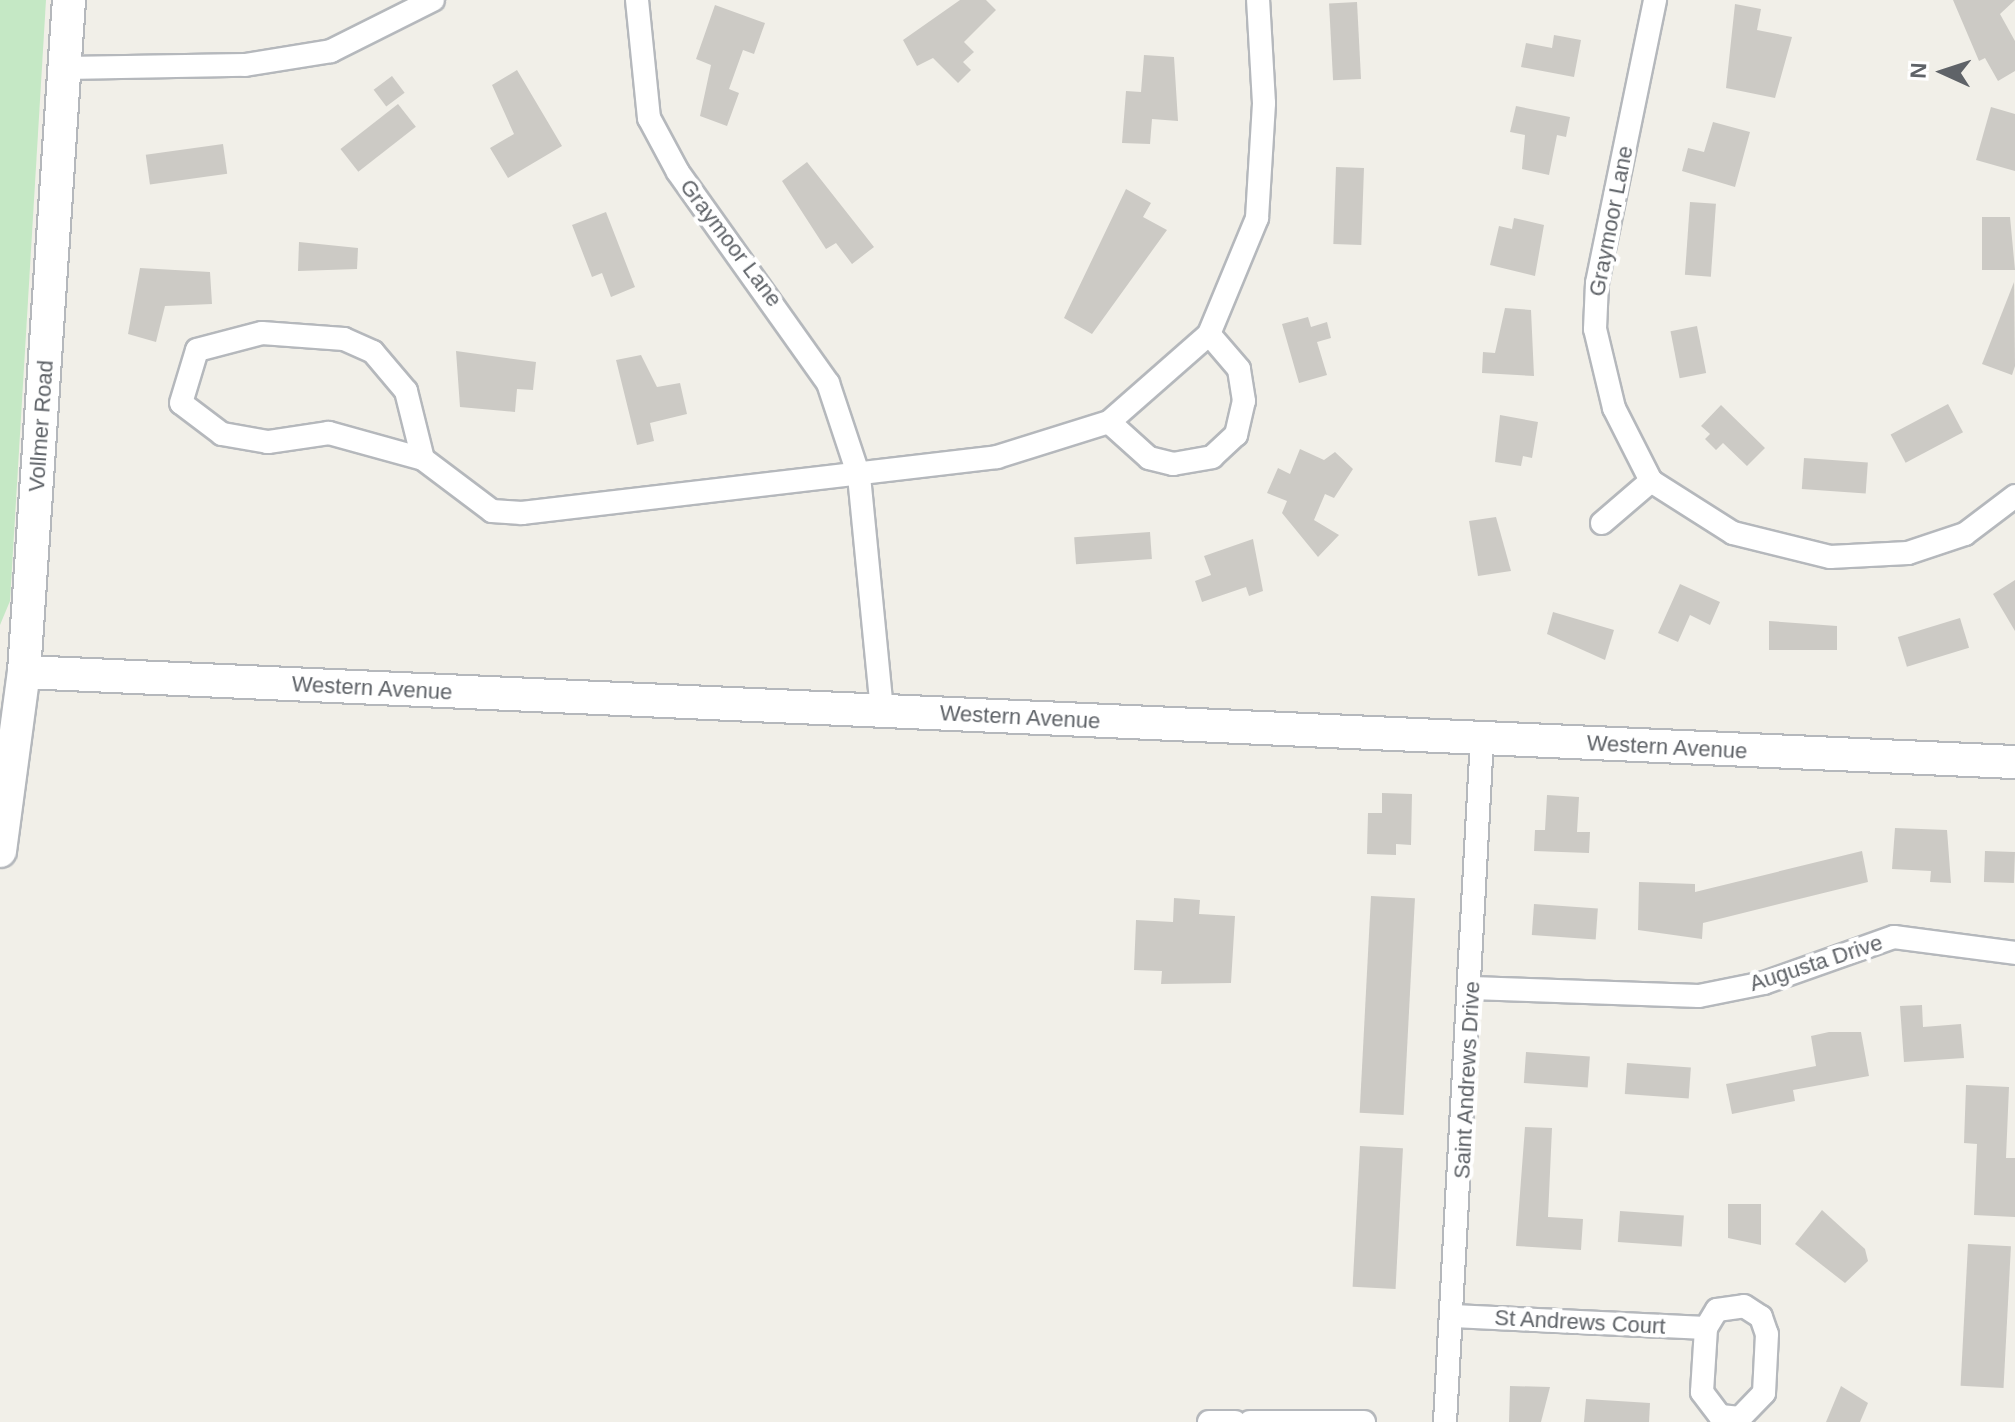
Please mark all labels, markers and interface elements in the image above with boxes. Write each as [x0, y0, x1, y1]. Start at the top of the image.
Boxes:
north arrow [1903, 32, 1983, 112]
text: N [1906, 62, 1931, 79]
street label: Graymoor Lane [1583, 143, 1639, 299]
street label: Graymoor Lane [674, 174, 788, 312]
street label: Vollmer Road [23, 359, 59, 493]
street label: Western Avenue [290, 671, 454, 705]
street label: Western Avenue [938, 700, 1102, 734]
street label: Western Avenue [1585, 730, 1749, 764]
street label: Augusta Drive [1746, 929, 1886, 997]
street label: Saint Andrews Drive [1449, 980, 1485, 1180]
street label: St Andrews Court [1493, 1304, 1667, 1340]

